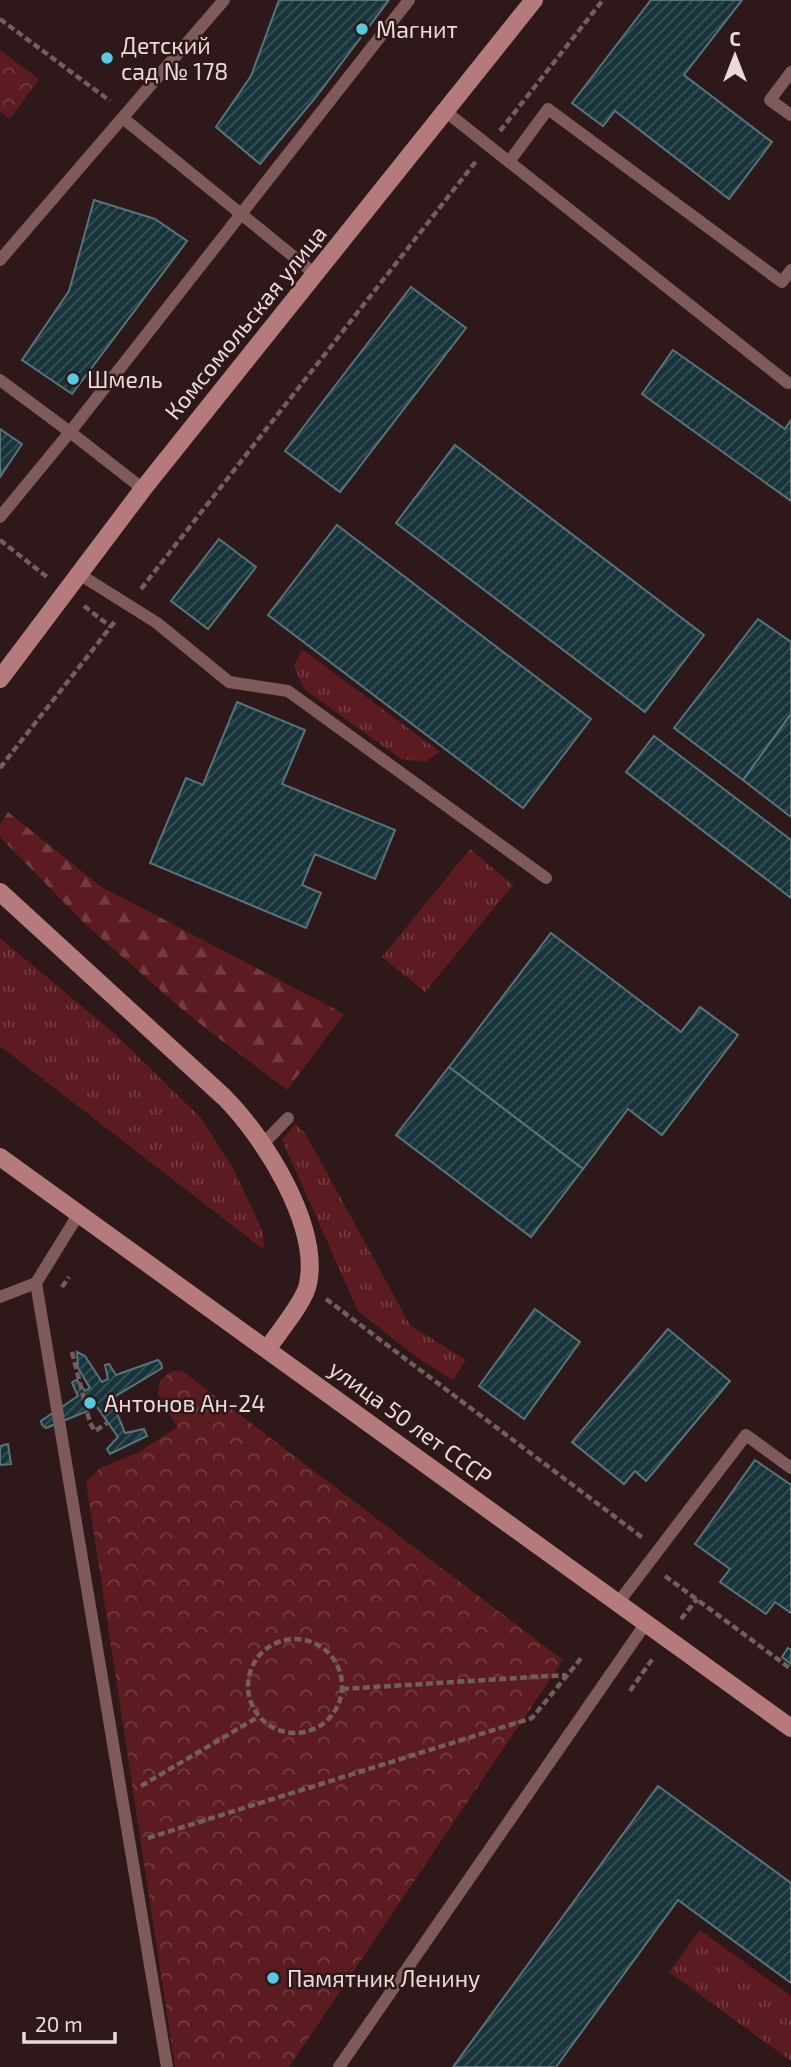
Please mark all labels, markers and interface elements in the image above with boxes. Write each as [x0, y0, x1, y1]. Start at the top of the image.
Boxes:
place label: Магнит [376, 15, 458, 43]
marker: Магнит [354, 21, 370, 37]
north arrow [700, 21, 770, 91]
text: С [729, 27, 741, 50]
place label: Детский сад № 178 [121, 31, 228, 85]
marker: Детский сад № 178 [99, 50, 115, 66]
street label: Комсомольская улица [158, 219, 333, 425]
place label: Шмель [87, 365, 163, 393]
marker: Шмель [65, 371, 81, 387]
street label: улица 50 лет СССР [324, 1354, 498, 1491]
place label: Антонов Ан-24 [104, 1389, 265, 1417]
marker: Антонов Ан-24 [82, 1395, 98, 1411]
place label: Памятник Ленину [287, 1964, 480, 1993]
marker: Памятник Ленину [265, 1970, 281, 1986]
scale bar [24, 2000, 116, 2044]
text: 20 m [35, 2011, 83, 2036]

